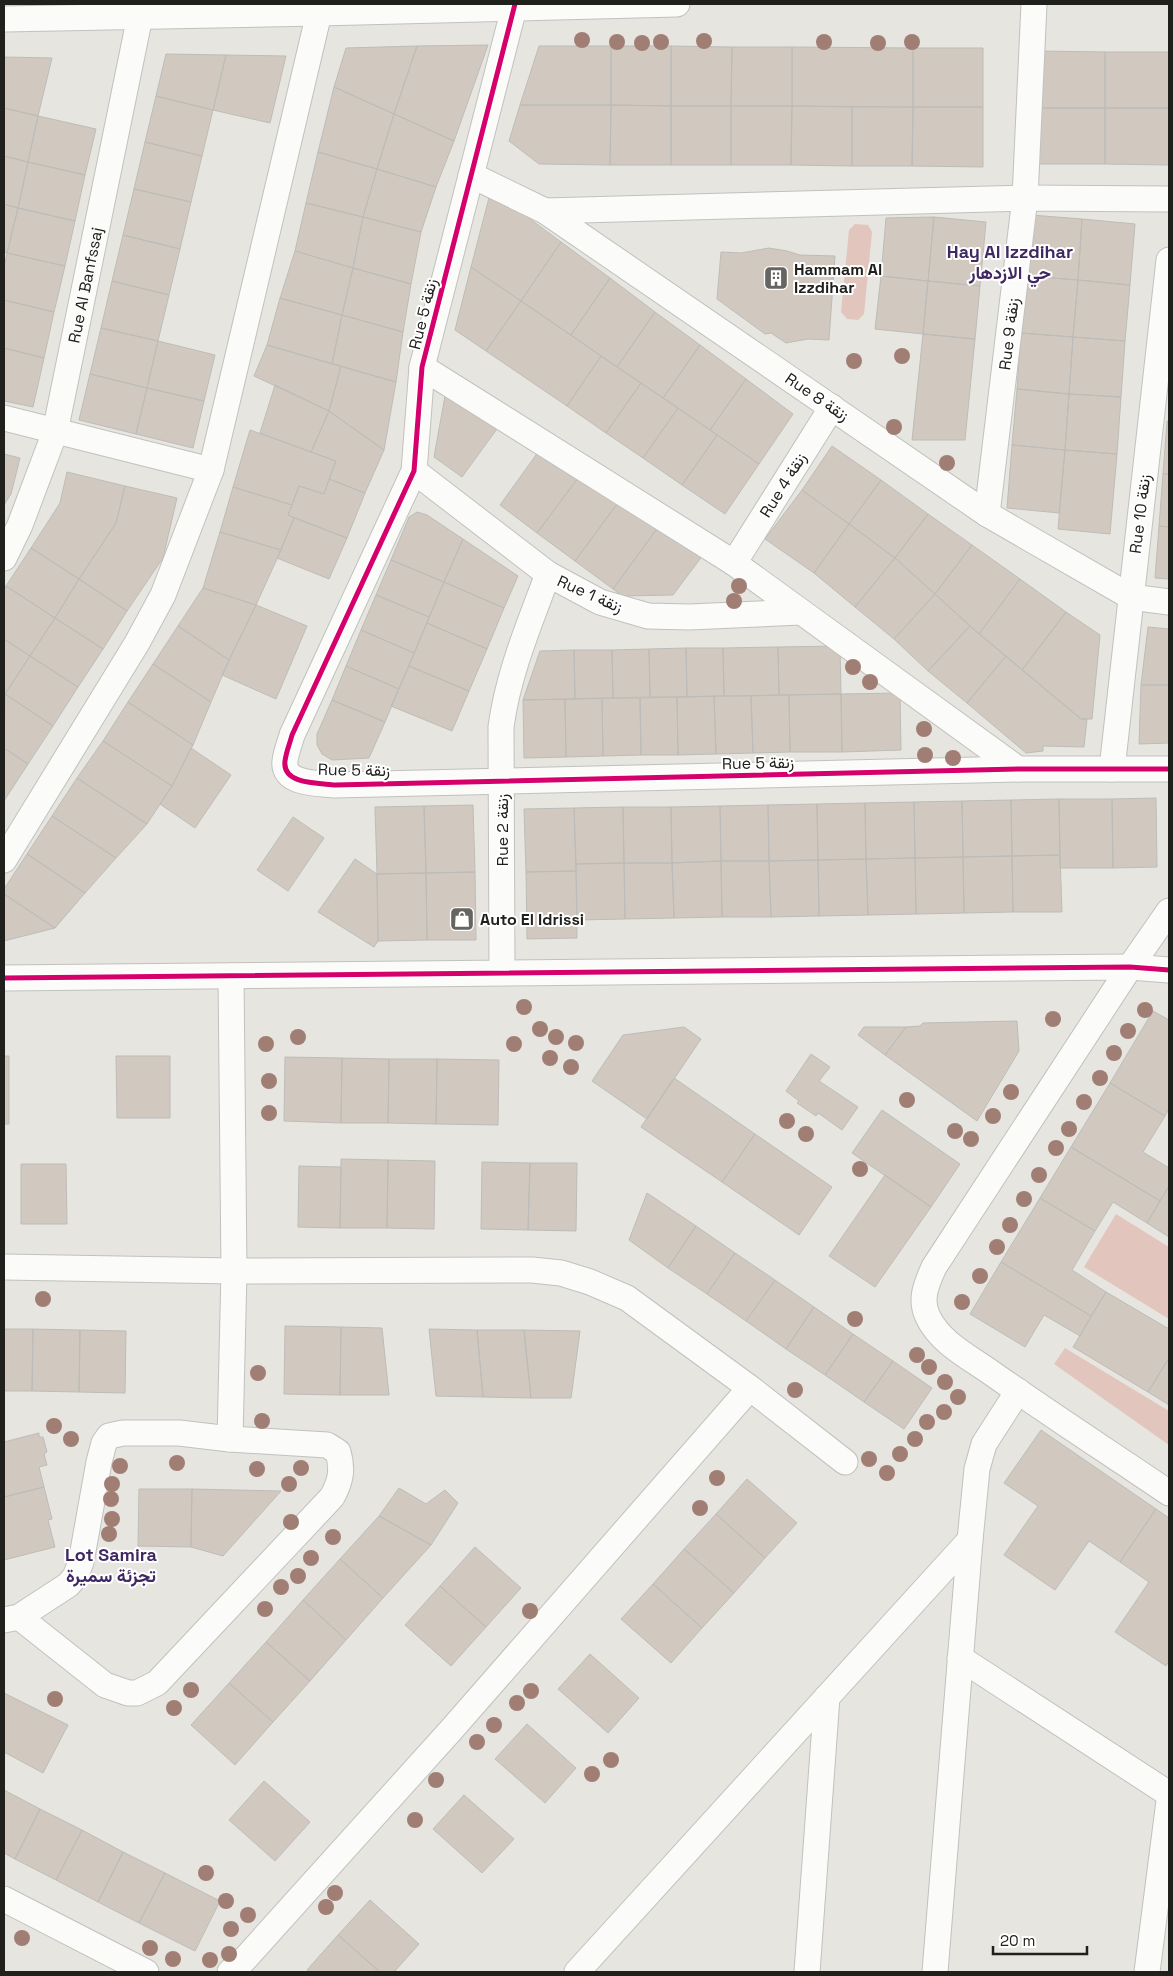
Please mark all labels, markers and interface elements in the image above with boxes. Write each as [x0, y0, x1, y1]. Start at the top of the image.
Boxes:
street label: Rue Al Banfssaj [63, 225, 107, 345]
district label: Hay Al Izzdihar حي الازدهار [947, 240, 1073, 288]
place label: Hammam Al Izzdihar [794, 259, 882, 298]
building icon: Hammam Al Izzdihar [763, 265, 789, 291]
street label: Rue 5 زنقة [404, 276, 442, 352]
street label: Rue 9 زنقة [994, 297, 1024, 371]
street label: Rue 8 زنقة [781, 368, 853, 426]
street label: Rue 4 زنقة [755, 449, 811, 521]
street label: Rue 10 زنقة [1125, 473, 1155, 555]
street label: Rue 1 زنقة [554, 570, 626, 618]
street label: Rue 5 زنقة [722, 752, 794, 774]
street label: Rue 5 زنقة [318, 759, 390, 781]
street label: Rue 2 زنقة [492, 794, 513, 866]
shop icon: Auto El Idrissi [449, 906, 475, 932]
place label: Auto El Idrissi [480, 909, 584, 930]
district label: Lot Samira تجزئة سميرة [65, 1543, 158, 1587]
scale bar [993, 1924, 1087, 1956]
text: 20 m [1000, 1931, 1035, 1950]

